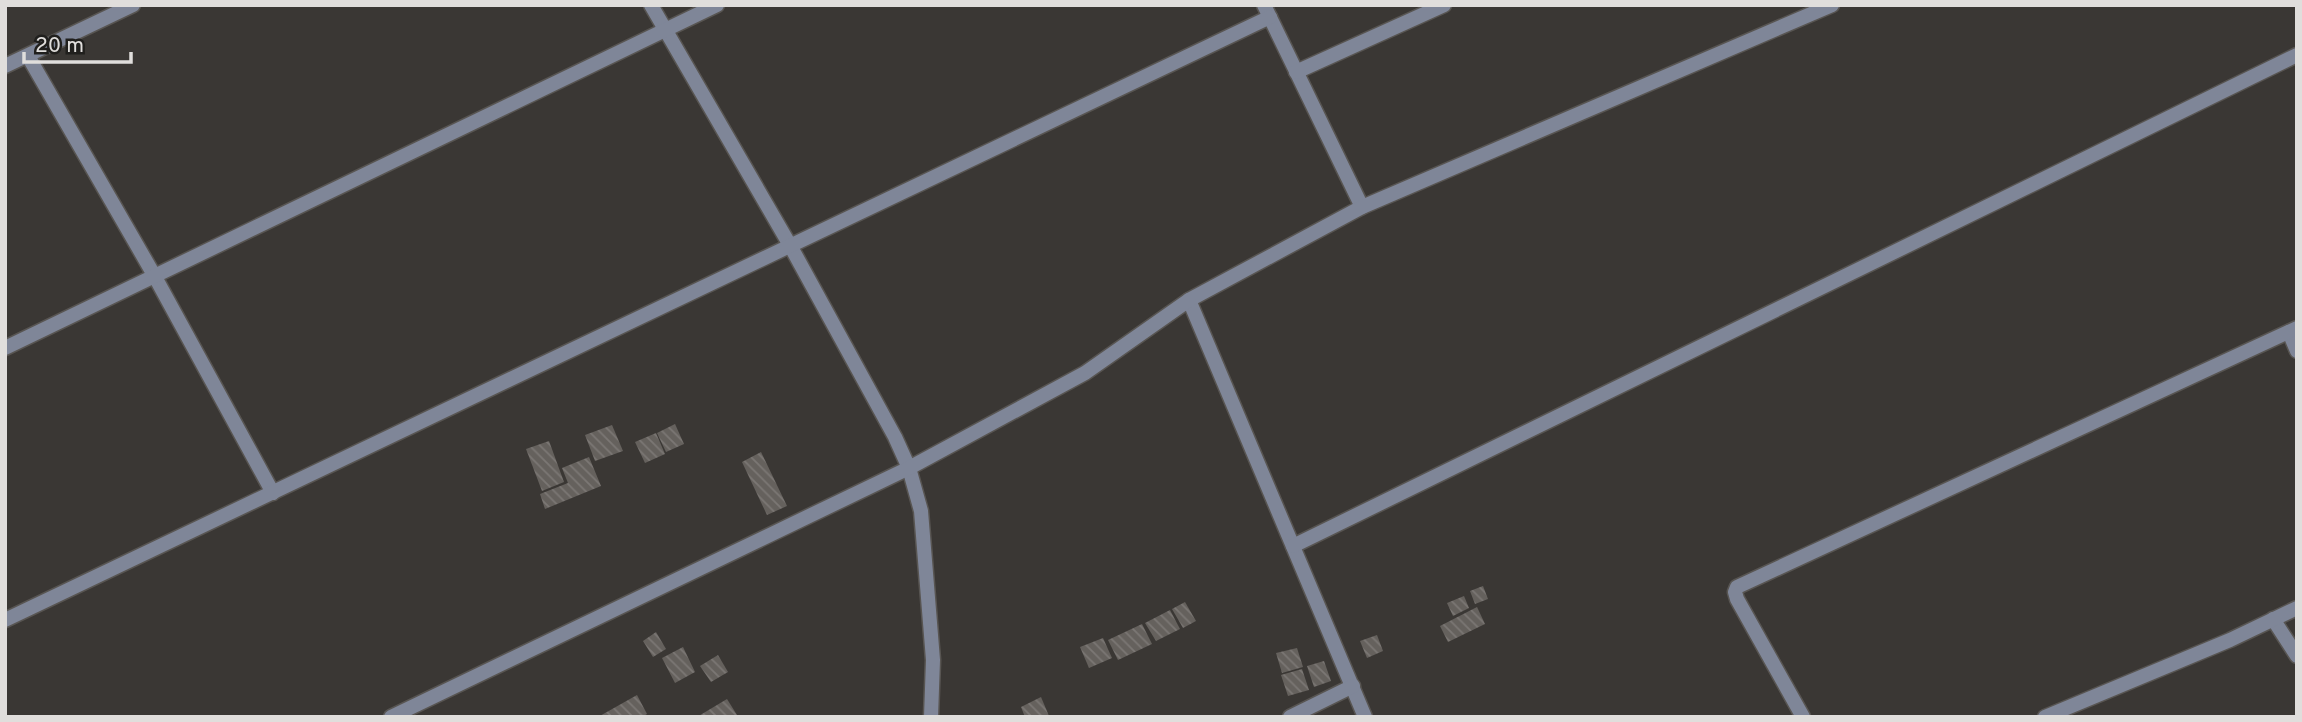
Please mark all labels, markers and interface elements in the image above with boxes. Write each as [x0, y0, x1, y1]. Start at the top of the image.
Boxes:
scale bar [24, 21, 131, 65]
text: 20 m [35, 33, 84, 60]

